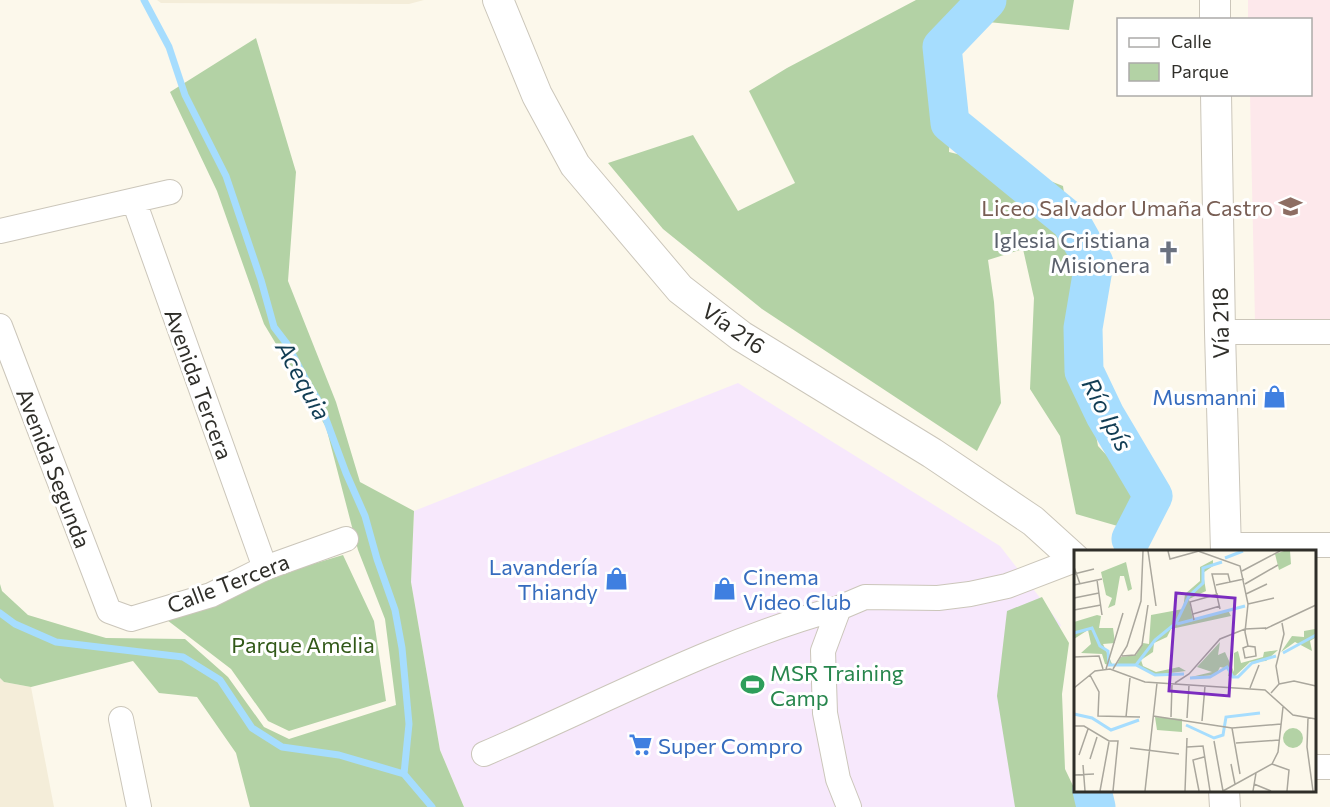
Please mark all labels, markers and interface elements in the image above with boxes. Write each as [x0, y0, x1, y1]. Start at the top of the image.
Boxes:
legend [1117, 18, 1312, 96]
text: Calle [1171, 30, 1211, 52]
text: Parque [1171, 60, 1229, 82]
place label: Liceo Salvador Umaña Castro [981, 194, 1273, 221]
school or university icon: Liceo Salvador Umaña Castro [1278, 194, 1304, 220]
place label: Iglesia Cristiana Misionera [994, 226, 1150, 278]
church icon: Iglesia Cristiana Misionera [1155, 239, 1181, 265]
street label: Vía 218 [1206, 287, 1234, 359]
street label: Vía 216 [697, 297, 771, 359]
street label: Avenida Tercera [159, 305, 239, 463]
water label: Acequia [270, 334, 338, 425]
water label: Río Ipís [1077, 372, 1139, 456]
place label: Musmanni [1152, 383, 1257, 410]
shop icon: Musmanni [1262, 383, 1288, 409]
street label: Avenida Segunda [11, 384, 97, 552]
street label: Calle Tercera [163, 547, 293, 619]
inset map [1074, 550, 1315, 792]
place label: Lavandería Thiandy [489, 553, 598, 605]
place label: Cinema Video Club [743, 563, 851, 615]
shop icon: Lavandería Thiandy [603, 566, 629, 592]
shop icon: Cinema Video Club [712, 576, 738, 602]
park label: Parque Amelia [231, 631, 375, 658]
place label: MSR Training Camp [770, 659, 904, 711]
sports icon: MSR Training Camp [739, 672, 765, 698]
supermarket icon: Super Compro [627, 732, 653, 758]
place label: Super Compro [658, 732, 803, 759]

